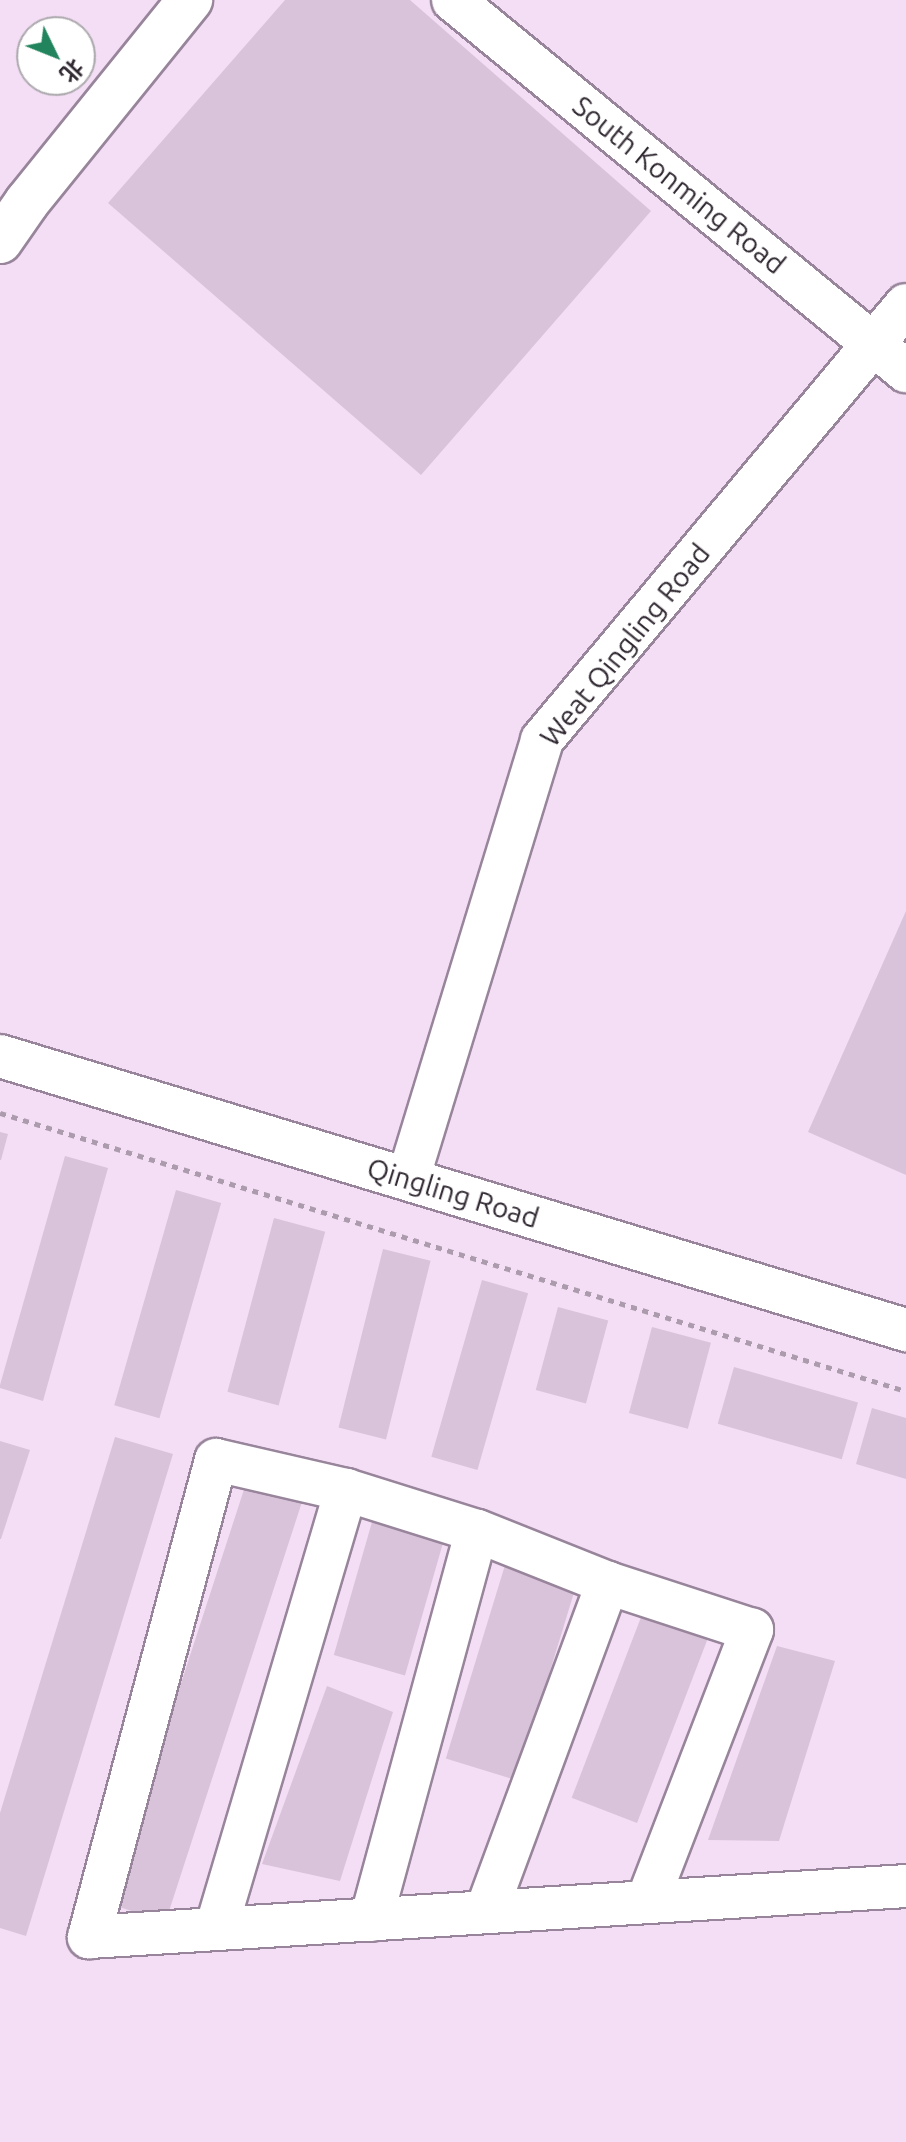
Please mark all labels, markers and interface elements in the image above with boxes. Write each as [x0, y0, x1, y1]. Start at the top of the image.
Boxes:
north arrow [16, 16, 96, 96]
text: 北 [56, 55, 89, 88]
street label: South Konming Road [566, 89, 792, 281]
street label: Weat Qingling Road [533, 537, 717, 753]
street label: Qingling Road [363, 1151, 543, 1235]

